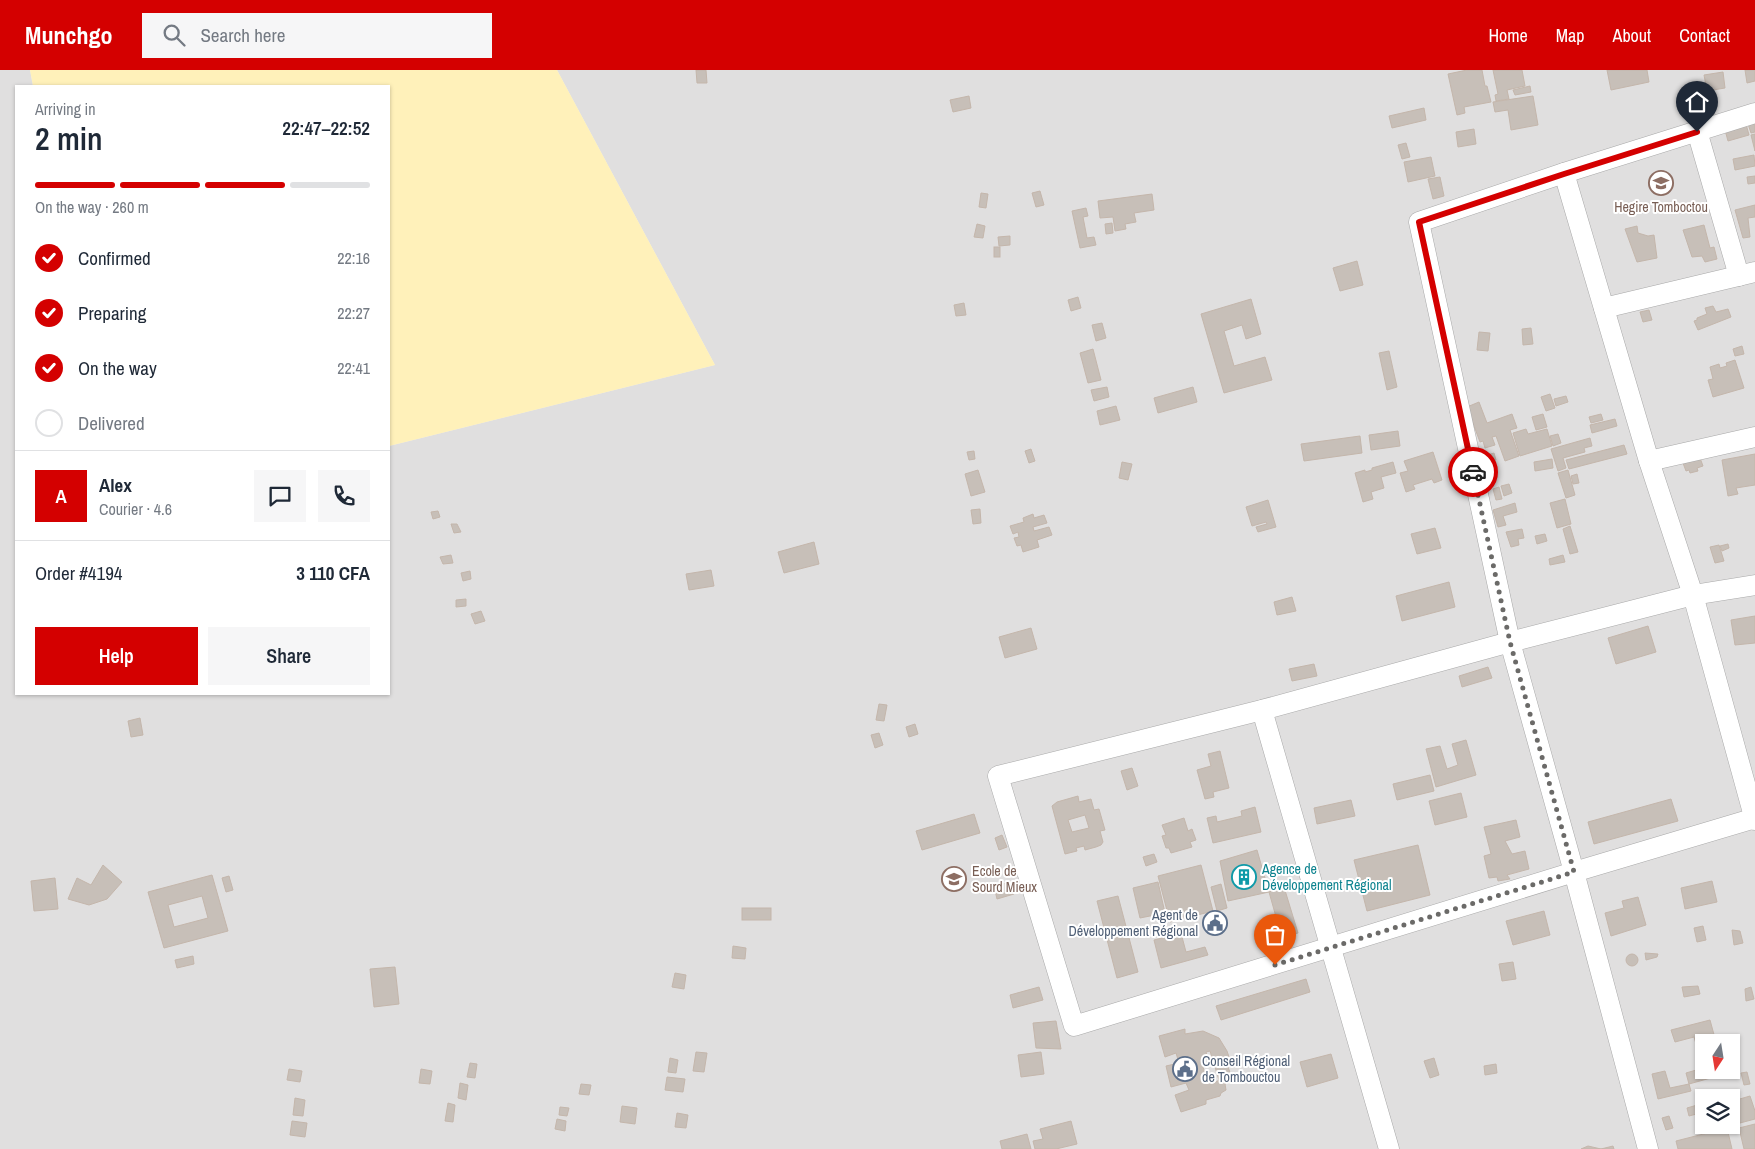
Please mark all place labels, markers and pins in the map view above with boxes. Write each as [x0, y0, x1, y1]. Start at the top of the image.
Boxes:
pin [1676, 81, 1718, 132]
school or university icon: Hegire Tomboctou [1648, 170, 1674, 196]
place label: Hegire Tomboctou [1614, 198, 1708, 216]
place label: Agence de Développement Régional [1261, 860, 1392, 894]
place label: Ecole de Sourd Mieux [972, 862, 1037, 896]
building icon: Agence de Développement Régional [1231, 864, 1257, 890]
school or university icon: Ecole de Sourd Mieux [941, 866, 967, 892]
place label: Agent de Développement Régional [1068, 906, 1198, 940]
public building icon: Agent de Développement Régional [1202, 910, 1228, 936]
pin [1254, 914, 1296, 965]
place label: Conseil Régional de Tombouctou [1202, 1052, 1290, 1086]
public building icon: Conseil Régional de Tombouctou [1172, 1056, 1198, 1082]

